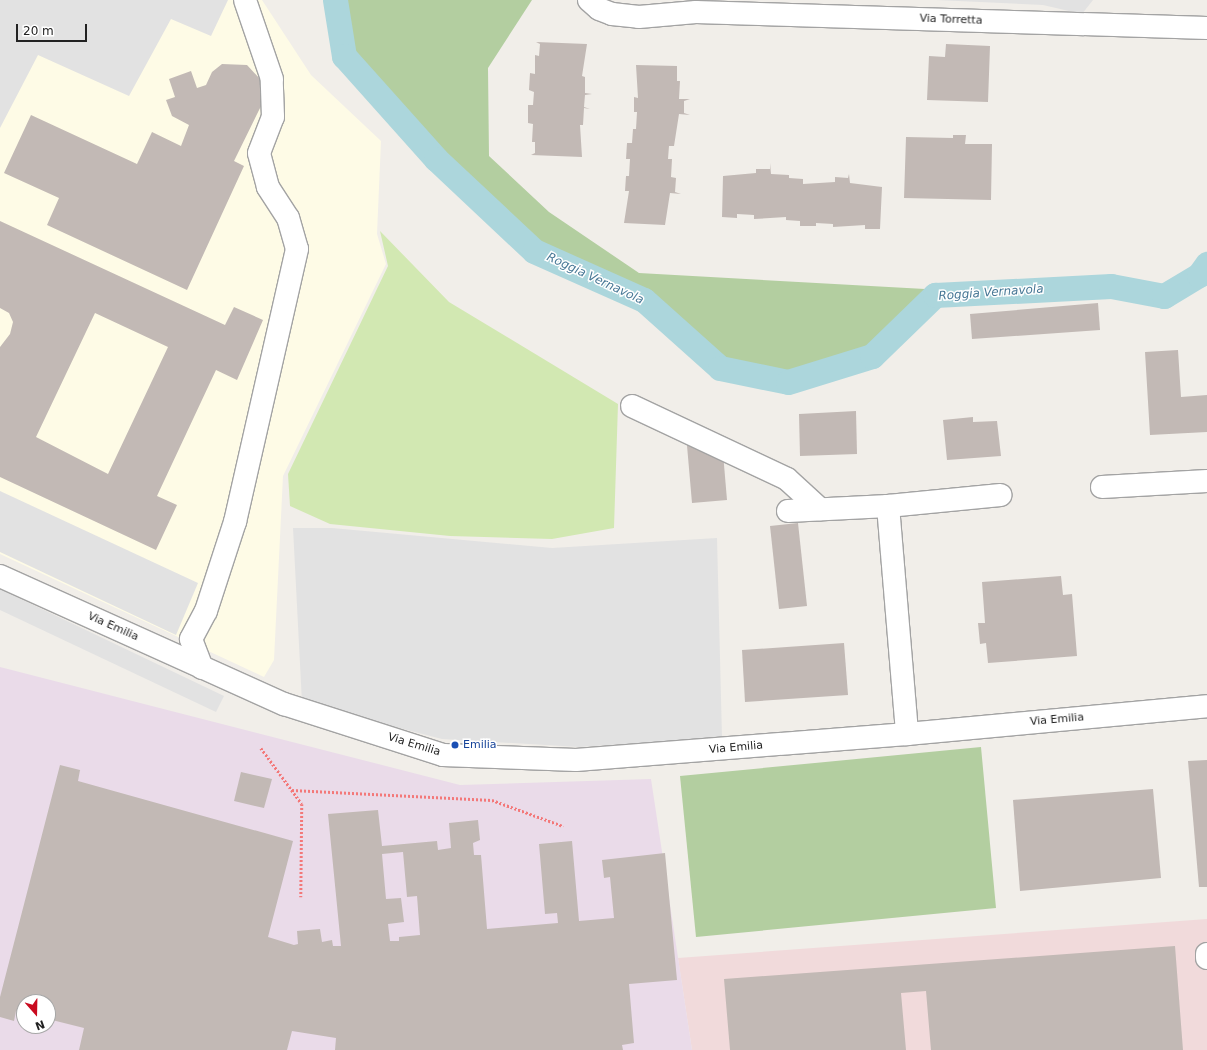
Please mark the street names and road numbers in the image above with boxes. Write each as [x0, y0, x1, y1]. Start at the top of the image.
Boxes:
street label: Via Torretta [919, 12, 983, 28]
street label: Via Emilia [86, 610, 140, 644]
street label: Via Emilia [1029, 711, 1085, 729]
street label: Via Emilia [386, 731, 442, 759]
street label: Via Emilia [708, 739, 764, 757]

